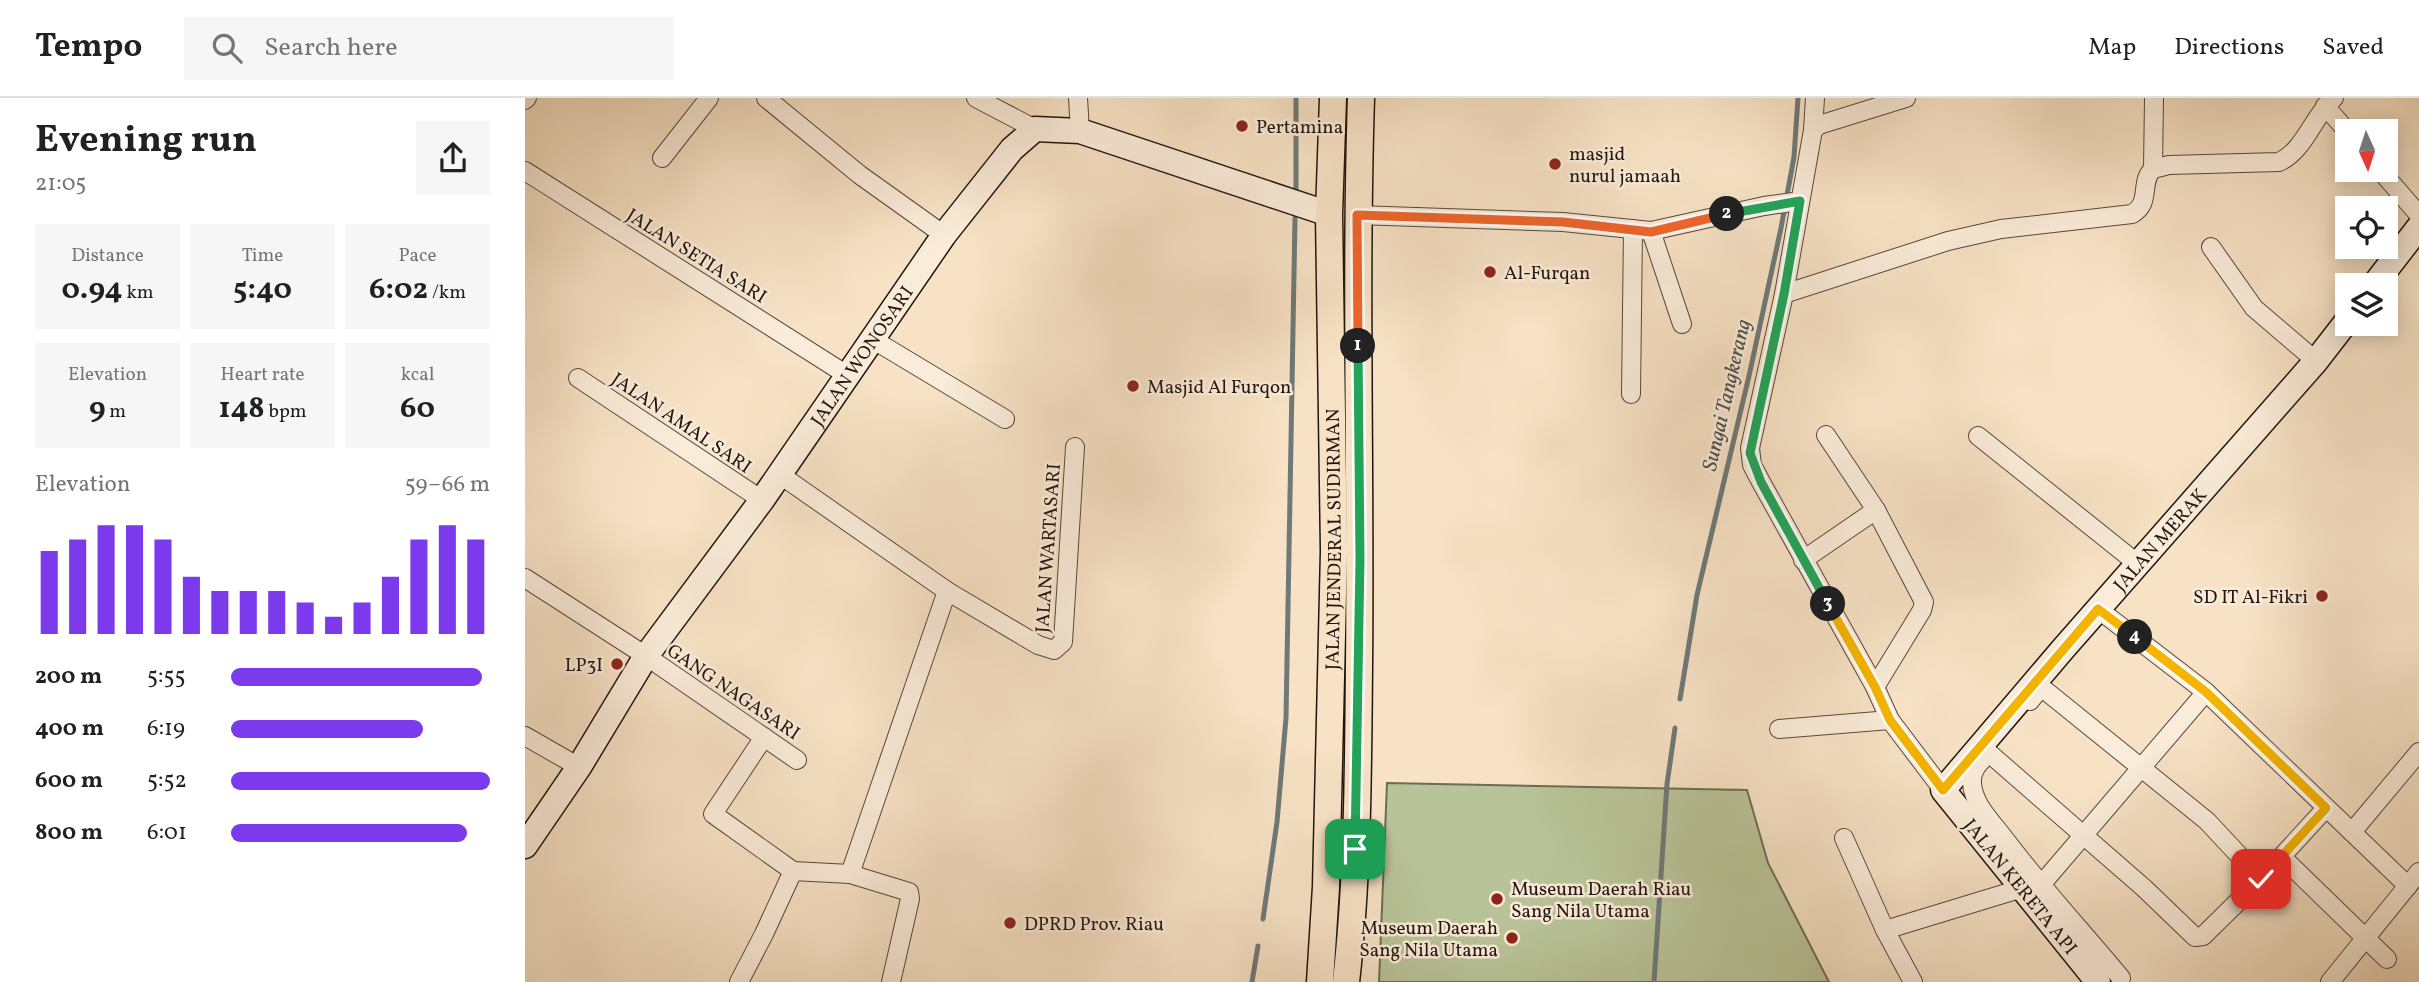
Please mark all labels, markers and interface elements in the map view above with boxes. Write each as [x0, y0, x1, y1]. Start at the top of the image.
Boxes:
search box [184, 17, 674, 80]
text: Tempo [35, 25, 142, 71]
icon: search [208, 29, 246, 67]
text: Search here [264, 30, 398, 66]
text: Map [2088, 31, 2136, 65]
text: Directions [2174, 31, 2284, 65]
text: Saved [2322, 31, 2384, 65]
text: Evening run [35, 115, 257, 168]
place label: Pertamina [1256, 115, 1343, 141]
marker: Pertamina [1234, 118, 1250, 134]
north arrow [2335, 119, 2397, 182]
map controls [2335, 119, 2398, 336]
button: share [416, 121, 490, 195]
place label: masjid nurul jamaah [1569, 142, 1681, 190]
marker: masjid nurul jamaah [1547, 156, 1563, 172]
text: 21:05 [35, 168, 86, 200]
button: locate [2335, 196, 2398, 259]
pin: 2 [1709, 197, 1745, 232]
text: 2 [1722, 200, 1731, 226]
street label: JALAN SETIA SARI [621, 203, 771, 310]
text: Distance [71, 243, 144, 269]
text: Time [242, 243, 283, 269]
text: Pace [398, 243, 437, 269]
place label: Al-Furqan [1504, 261, 1590, 287]
marker: Al-Furqan [1482, 264, 1498, 280]
text: 0.94 [61, 269, 123, 311]
text: 5:40 [233, 269, 292, 311]
text: 6:02 [369, 269, 428, 311]
button: layers [2335, 273, 2398, 336]
text: km [123, 280, 154, 306]
text: /km [428, 280, 466, 306]
street label: JALAN WONOSARI [805, 281, 920, 432]
water label: Sungai Tangkerang [1696, 317, 1759, 474]
pin: 1 [1341, 328, 1375, 364]
text: 1 [1354, 332, 1361, 358]
text: Elevation [68, 362, 147, 388]
text: Heart rate [221, 362, 304, 388]
text: kcal [401, 362, 434, 388]
street label: JALAN AMAL SARI [606, 367, 756, 480]
place label: Masjid Al Furqon [1147, 375, 1291, 401]
marker: Masjid Al Furqon [1125, 378, 1141, 394]
text: 9 [89, 388, 105, 430]
text: 148 [218, 388, 265, 430]
text: 60 [400, 388, 435, 430]
text: m [105, 399, 126, 425]
text: bpm [265, 399, 307, 425]
street label: JALAN JENDERAL SUDIRMAN [1320, 408, 1349, 670]
street label: JALAN WARTASARI [1030, 462, 1068, 634]
text: Elevation [35, 469, 131, 501]
text: 59–66 m [405, 469, 490, 501]
street label: JALAN MERAK [2108, 483, 2214, 598]
place label: SD IT Al-Fikri [2193, 585, 2308, 611]
pin: 3 [1811, 587, 1845, 622]
marker: SD IT Al-Fikri [2314, 588, 2330, 604]
text: 3 [1823, 590, 1832, 616]
pin: 4 [2117, 620, 2153, 654]
text: 4 [2129, 623, 2140, 649]
street label: GANG NAGASARI [661, 638, 805, 747]
place label: LP3I [565, 653, 603, 679]
marker: LP3I [609, 656, 625, 672]
text: 200 m [35, 661, 102, 693]
text: 5:55 [147, 661, 186, 693]
text: 400 m [35, 713, 104, 745]
text: 6:19 [147, 713, 185, 745]
text: 600 m [35, 765, 103, 797]
text: 5:52 [147, 765, 187, 797]
street label: JALAN KERETA API [1956, 814, 2082, 961]
text: 800 m [35, 817, 103, 849]
text: 6:01 [147, 817, 187, 849]
pin [1325, 819, 1385, 879]
icon: arrive [1336, 830, 1374, 868]
pin [2231, 849, 2291, 909]
icon: check [2242, 860, 2280, 898]
place label: Museum Daerah Riau Sang Nila Utama [1511, 877, 1691, 925]
marker: Museum Daerah Riau Sang Nila Utama [1489, 891, 1505, 907]
place label: DPRD Prov. Riau [1024, 912, 1164, 938]
marker: DPRD Prov. Riau [1002, 915, 1018, 931]
place label: Museum Daerah Sang Nila Utama [1359, 916, 1498, 964]
marker: Museum Daerah Sang Nila Utama [1504, 930, 1520, 946]

